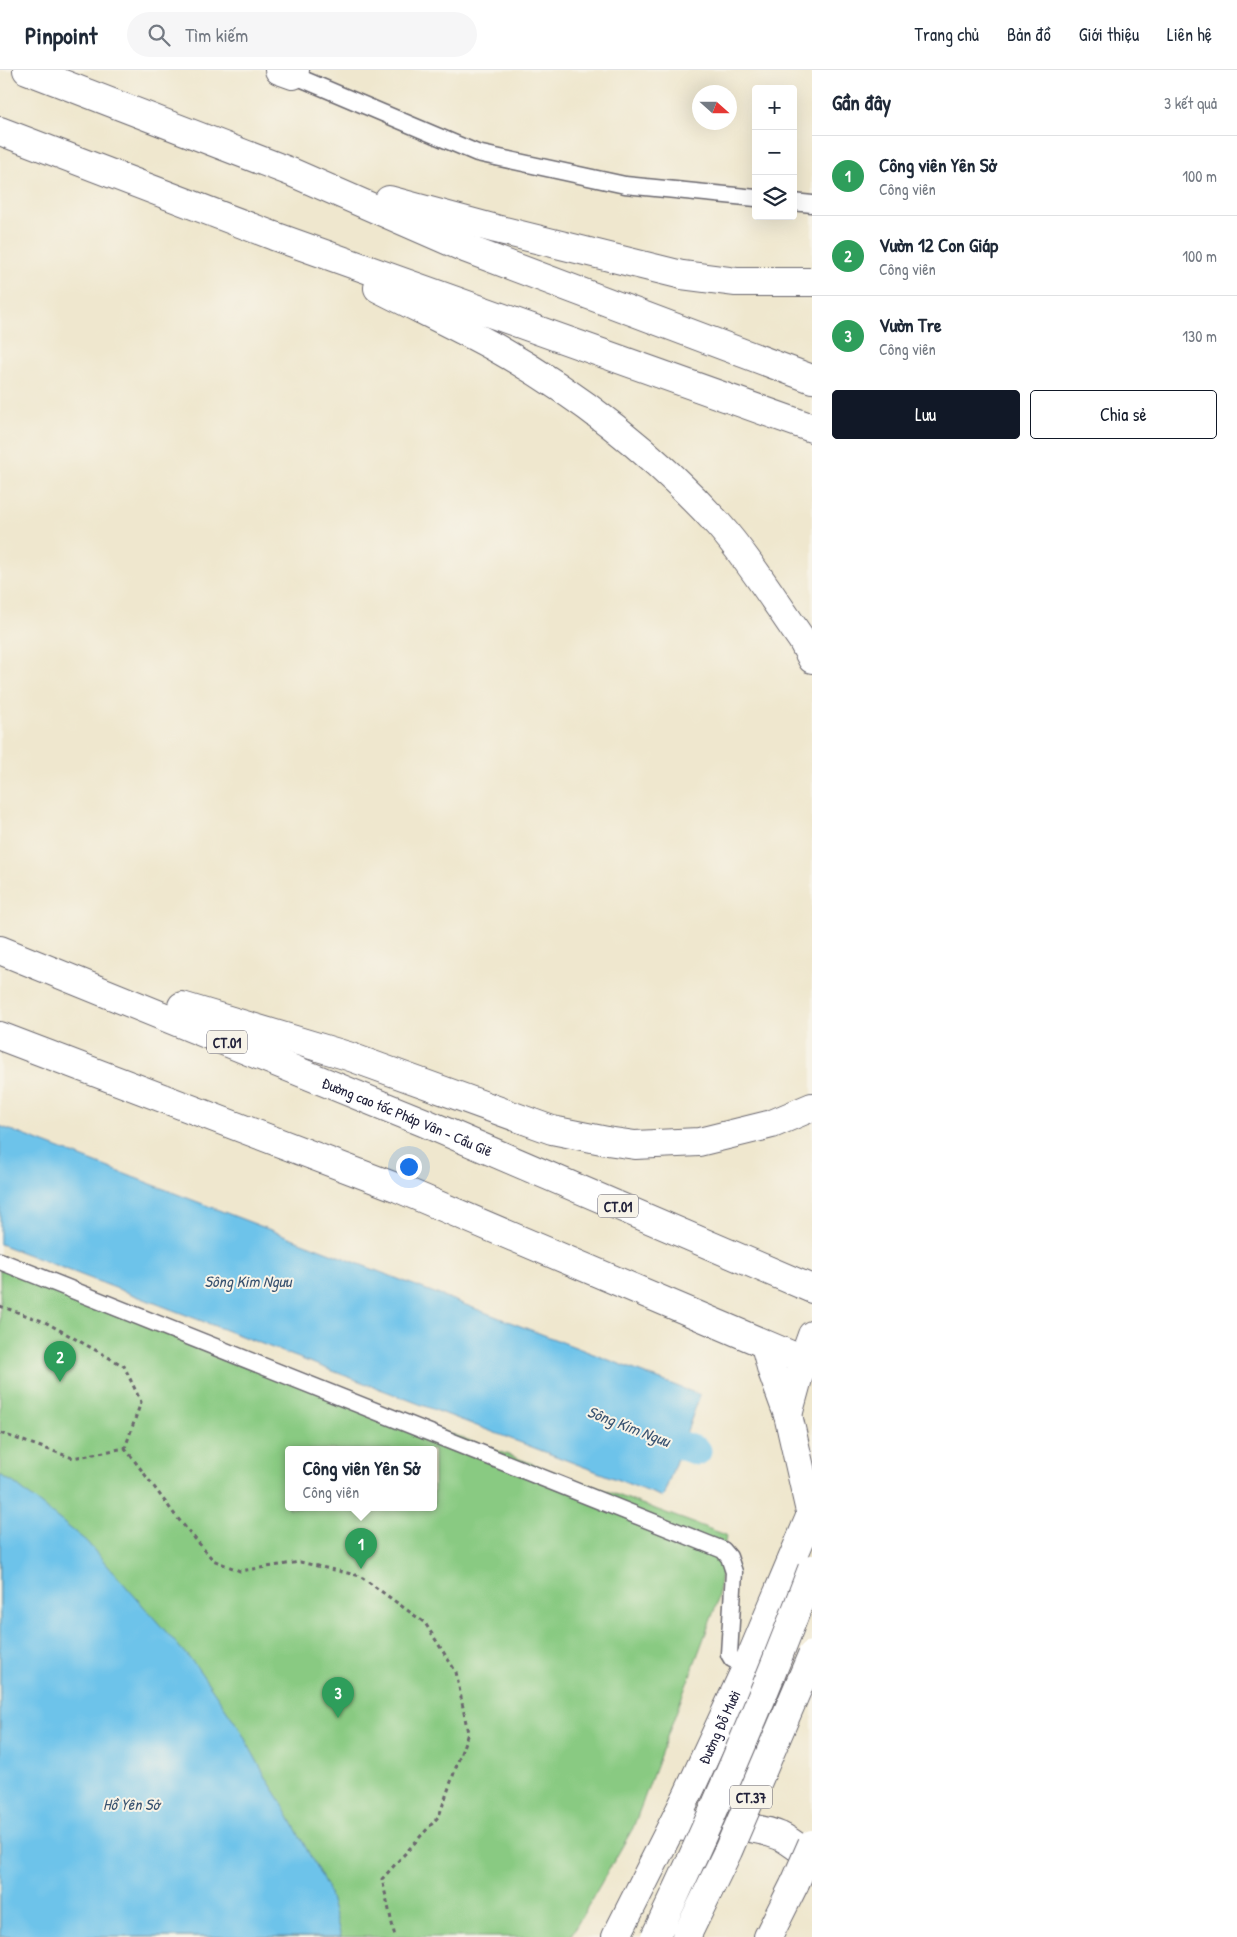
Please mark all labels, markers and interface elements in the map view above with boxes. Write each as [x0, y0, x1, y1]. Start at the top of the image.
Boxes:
search box [127, 12, 477, 57]
text: Pinpoint [25, 19, 97, 51]
icon: search [145, 21, 173, 49]
text: Tìm kiếm [185, 22, 248, 48]
text: Trang chủ [915, 22, 979, 47]
text: Bản đồ [1007, 22, 1051, 47]
text: Giới thiệu [1079, 22, 1139, 47]
text: Liên hệ [1167, 22, 1212, 47]
north arrow [692, 85, 737, 130]
map controls [752, 85, 797, 220]
button: + [752, 85, 797, 130]
text: Gần đây [832, 88, 891, 117]
text: 3 kết quả [1164, 92, 1217, 114]
button: − [752, 130, 797, 175]
text: Công viên Yên Sở [879, 152, 996, 178]
text: 1 [845, 165, 851, 187]
text: 100 m [1182, 165, 1217, 187]
button: layers [752, 175, 797, 220]
text: Công viên [879, 178, 936, 200]
text: Vườn 12 Con Giáp [879, 232, 998, 258]
text: 2 [844, 245, 852, 267]
text: 100 m [1182, 245, 1217, 267]
text: Công viên [879, 258, 936, 280]
text: Vườn Tre [879, 312, 942, 338]
text: 3 [844, 325, 852, 347]
text: 130 m [1182, 325, 1217, 347]
text: Công viên [879, 338, 936, 360]
button: Lưu [832, 390, 1020, 439]
button: Chia sẻ [1030, 390, 1217, 439]
road number: CT.01 [207, 1030, 247, 1054]
street label: Đường cao tốc Pháp Vân - Cầu Giẽ [319, 1072, 496, 1161]
your location [396, 1154, 422, 1180]
road number: CT.01 [598, 1194, 638, 1218]
water label: Sông Kim Ngưu [205, 1270, 293, 1292]
pin: 2 [44, 1341, 76, 1382]
water label: Sông Kim Ngưu [585, 1400, 675, 1452]
popup [285, 1446, 437, 1511]
text: Công viên Yên Sở [302, 1455, 420, 1481]
text: Công viên [302, 1481, 359, 1503]
pin: 1 [345, 1528, 377, 1569]
pin: 3 [322, 1677, 354, 1718]
street label: Đường Đỗ Mười [693, 1686, 745, 1767]
road number: CT.37 [730, 1785, 772, 1808]
water label: Hồ Yên Sở [103, 1793, 161, 1815]

